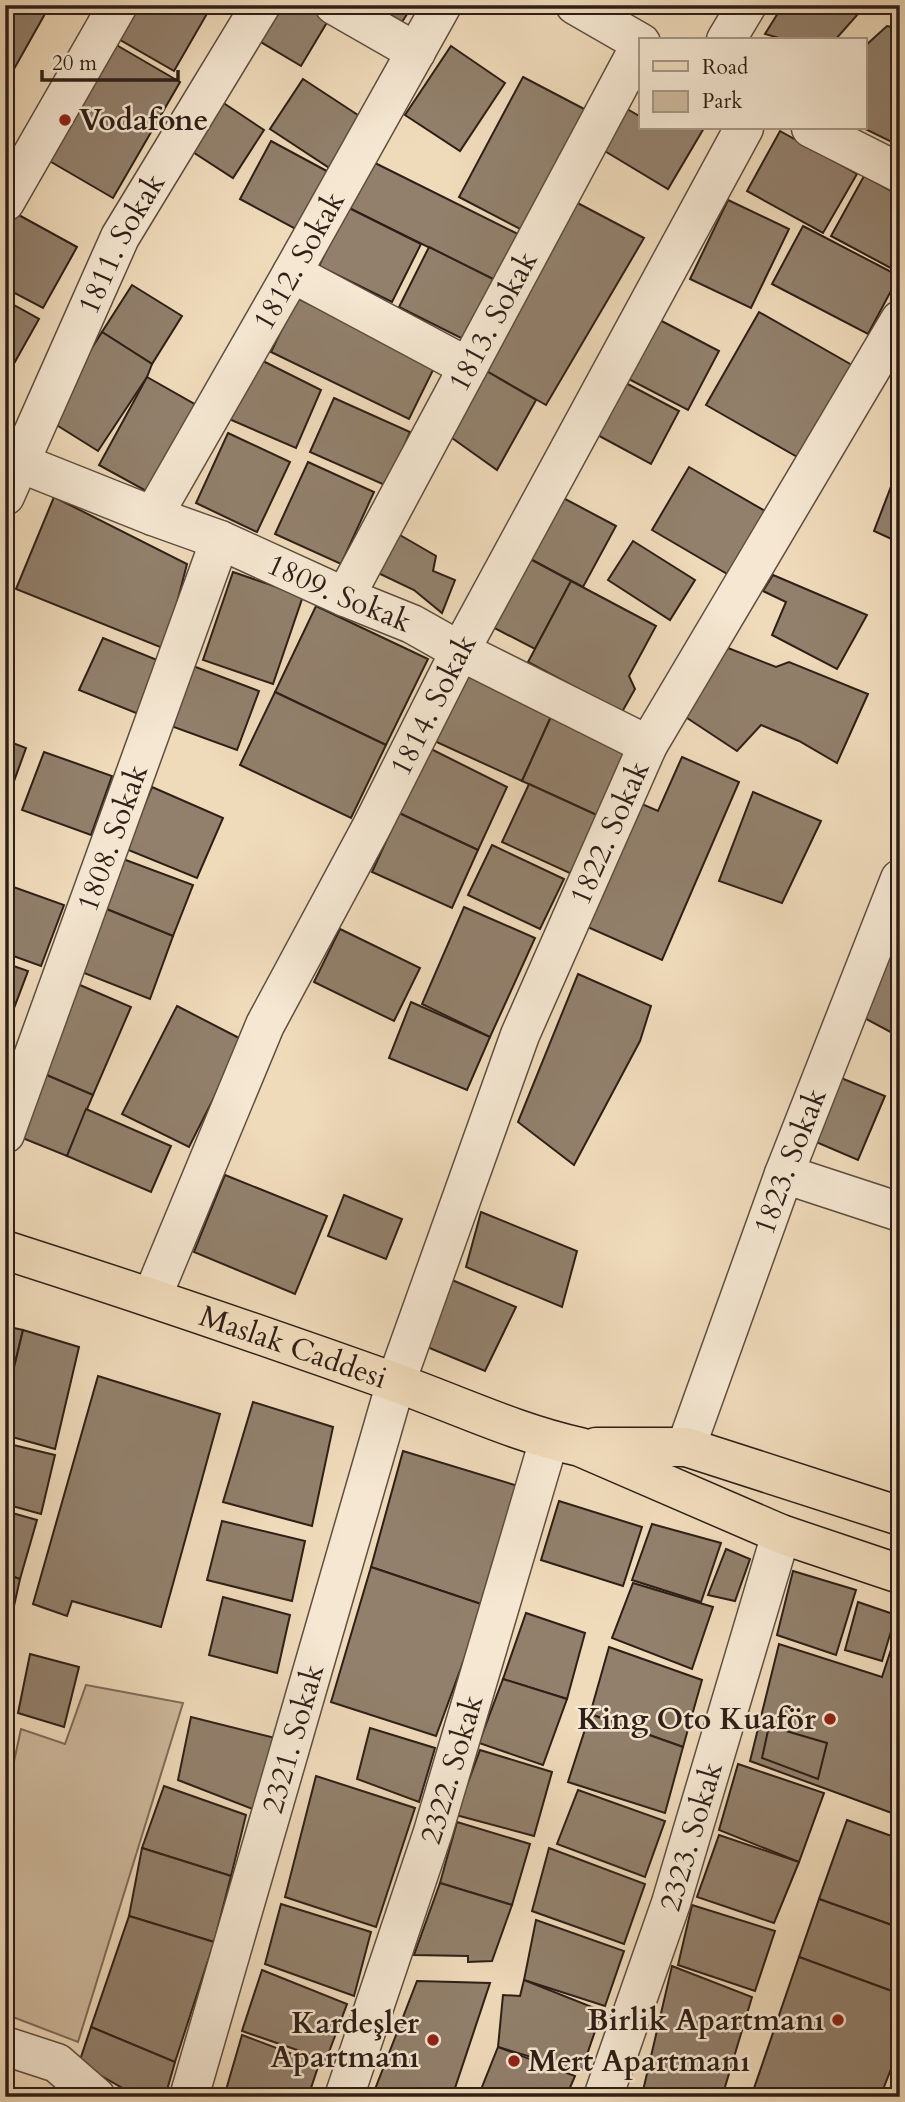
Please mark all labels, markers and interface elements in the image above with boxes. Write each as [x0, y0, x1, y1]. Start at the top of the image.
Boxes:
scale bar [42, 38, 178, 82]
legend [639, 38, 866, 130]
text: 20 m [52, 49, 97, 78]
text: Road [702, 53, 748, 82]
text: Park [702, 87, 743, 116]
place label: Vodafone [79, 100, 208, 141]
marker: Vodafone [57, 112, 73, 128]
street label: 1811. Sokak [68, 165, 175, 320]
street label: 1812. Sokak [243, 184, 354, 338]
street label: 1813. Sokak [438, 244, 547, 398]
street label: 1809. Sokak [261, 544, 418, 642]
street label: 1814. Sokak [380, 627, 486, 783]
street label: 1822. Sokak [560, 754, 659, 911]
street label: 1808. Sokak [67, 759, 158, 917]
street label: 1823. Sokak [743, 1082, 836, 1240]
street label: Maslak Caddesi [194, 1295, 393, 1398]
street label: 2321. Sokak [252, 1659, 334, 1818]
street label: 2322. Sokak [410, 1690, 493, 1849]
place label: King Oto Kuaför [577, 1699, 817, 1740]
marker: King Oto Kuaför [822, 1711, 838, 1727]
street label: 2323. Sokak [649, 1757, 732, 1916]
place label: Birlik Apartmanı [587, 2000, 824, 2041]
place label: Kardeşler Apartmanı [270, 2003, 420, 2078]
marker: Birlik Apartmanı [830, 2012, 846, 2028]
marker: Kardeşler Apartmanı [425, 2032, 441, 2048]
place label: Mert Apartmanı [528, 2041, 750, 2082]
marker: Mert Apartmanı [506, 2053, 522, 2069]

